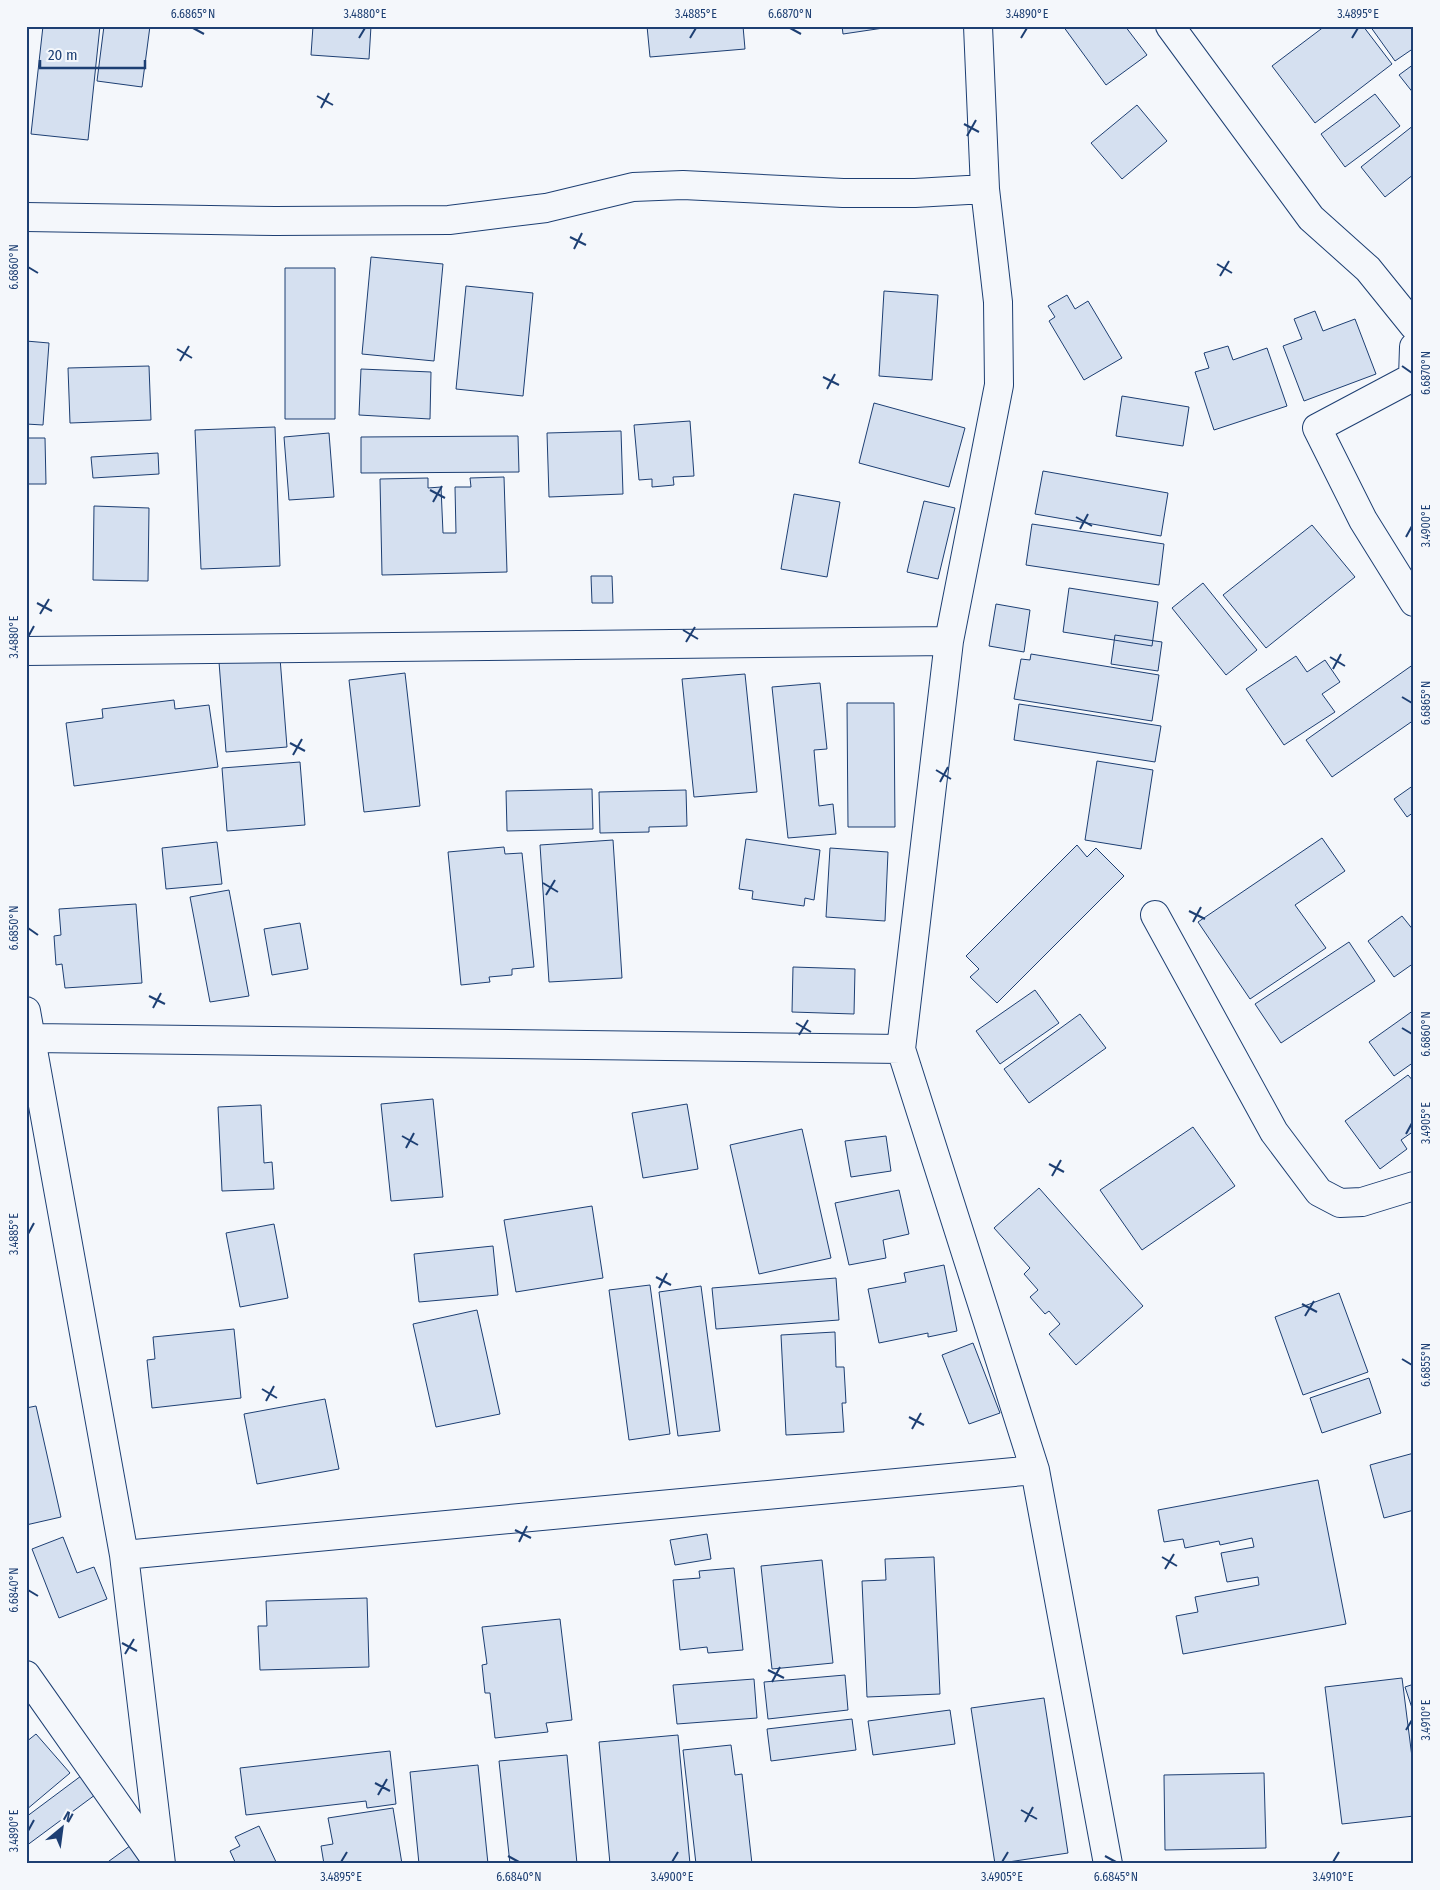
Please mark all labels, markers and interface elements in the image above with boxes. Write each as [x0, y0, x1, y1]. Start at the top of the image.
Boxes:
text: 6.6865°N [171, 7, 215, 21]
text: 3.4880°E [344, 7, 387, 21]
text: 3.4885°E [675, 7, 717, 21]
text: 6.6870°N [768, 7, 812, 21]
text: 3.4890°E [1006, 7, 1049, 21]
text: 3.4895°E [1337, 7, 1379, 21]
scale bar [40, 38, 145, 70]
text: 20 m [48, 46, 78, 64]
text: 6.6860°N [7, 244, 21, 290]
text: 6.6870°N [1419, 351, 1433, 395]
text: 3.4900°E [1419, 504, 1433, 547]
text: 3.4880°E [7, 615, 21, 658]
text: 6.6865°N [1419, 681, 1433, 725]
text: 6.6850°N [7, 905, 21, 951]
text: 6.6860°N [1419, 1011, 1433, 1057]
text: 3.4905°E [1419, 1102, 1433, 1144]
text: 3.4885°E [7, 1213, 21, 1255]
text: 6.6855°N [1419, 1343, 1433, 1387]
text: 6.6840°N [7, 1567, 21, 1613]
text: 3.4910°E [1419, 1699, 1433, 1740]
north arrow [38, 1802, 88, 1852]
text: N [60, 1808, 76, 1827]
text: 3.4890°E [7, 1809, 21, 1852]
text: 3.4895°E [320, 1870, 362, 1884]
text: 6.6840°N [496, 1870, 542, 1884]
text: 3.4900°E [651, 1870, 694, 1884]
text: 3.4905°E [981, 1870, 1023, 1884]
text: 6.6845°N [1094, 1870, 1138, 1884]
text: 3.4910°E [1313, 1870, 1354, 1884]

